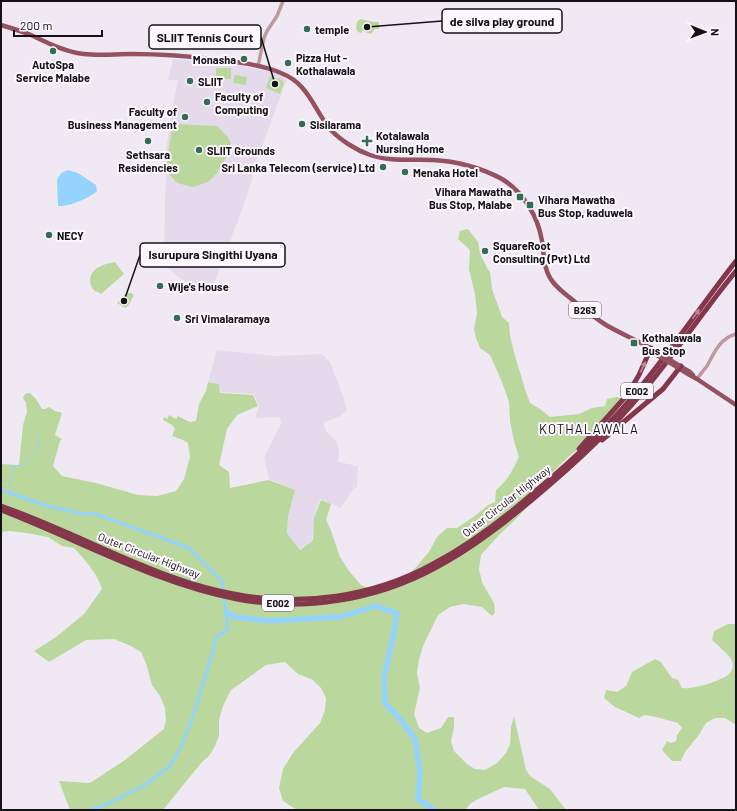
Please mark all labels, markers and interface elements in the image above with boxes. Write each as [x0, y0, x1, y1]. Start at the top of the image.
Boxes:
callout: de silva play ground [442, 9, 562, 33]
scale bar [14, 12, 102, 38]
north arrow [685, 12, 725, 52]
text: de silva play ground [450, 14, 554, 28]
text: 200 m [20, 18, 52, 32]
place label: temple [315, 23, 349, 36]
marker: temple [302, 24, 312, 34]
callout: SLIIT Tennis Court [149, 25, 261, 49]
text: N [709, 28, 722, 36]
text: SLIIT Tennis Court [157, 30, 254, 44]
marker: AutoSpa Service Malabe [48, 46, 58, 56]
place label: Pizza Hut - Kothalawala [296, 51, 356, 77]
place label: Monasha [193, 53, 236, 66]
marker: Monasha [239, 54, 249, 64]
place label: AutoSpa Service Malabe [16, 58, 90, 84]
marker: Pizza Hut - Kothalawala [283, 58, 293, 68]
place label: SLIIT [198, 75, 224, 88]
marker: SLIIT [185, 76, 195, 86]
place label: Faculty of Computing [215, 90, 268, 116]
marker: Faculty of Computing [202, 97, 212, 107]
place label: Faculty of Business Management [68, 105, 177, 131]
marker: Faculty of Business Management [180, 112, 190, 122]
place label: Sisilarama [310, 118, 361, 131]
marker: Sisilarama [297, 119, 307, 129]
place label: Kotalawala Nursing Home [376, 129, 444, 155]
marker: Kotalawala Nursing Home [361, 135, 373, 147]
marker: Sethsara Residencies [143, 136, 153, 146]
place label: SLIIT Grounds [207, 144, 275, 157]
marker: SLIIT Grounds [194, 145, 204, 155]
place label: Sethsara Residencies [118, 148, 178, 174]
place label: Sri Lanka Telecom (service) Ltd [221, 161, 375, 174]
marker: Sri Lanka Telecom (service) Ltd [378, 162, 388, 172]
place label: Menaka Hotel [413, 166, 478, 179]
marker: Menaka Hotel [400, 167, 410, 177]
place label: Vihara Mawatha Bus Stop, Malabe [429, 185, 512, 211]
marker: Vihara Mawatha Bus Stop, Malabe [515, 192, 525, 202]
place label: Vihara Mawatha Bus Stop, kaduwela [538, 193, 633, 219]
marker: Vihara Mawatha Bus Stop, kaduwela [525, 200, 535, 210]
place label: NECY [57, 229, 84, 242]
marker: NECY [44, 230, 54, 240]
place label: SquareRoot Consulting (Pvt) Ltd [493, 239, 590, 265]
callout: Isurupura Singithi Uyana [140, 243, 285, 267]
marker: SquareRoot Consulting (Pvt) Ltd [480, 246, 490, 256]
text: Isurupura Singithi Uyana [148, 247, 278, 261]
place label: Wije's House [168, 280, 229, 293]
marker: Wije's House [155, 281, 165, 291]
road number: B263 [569, 302, 601, 318]
one-way arrow [692, 309, 700, 319]
place label: Sri Vimalaramaya [185, 312, 270, 325]
marker: Sri Vimalaramaya [172, 313, 182, 323]
place label: Kothalawala Bus Stop [642, 331, 702, 357]
marker: Kothalawala Bus Stop [629, 338, 639, 348]
one-way arrow [640, 361, 646, 373]
road number: E002 [621, 383, 653, 399]
district label: KOTHALAWALA [539, 421, 639, 437]
street label: Outer Circular Highway [459, 463, 553, 539]
street label: Outer Circular Highway [96, 530, 202, 580]
road number: E002 [262, 595, 294, 611]

